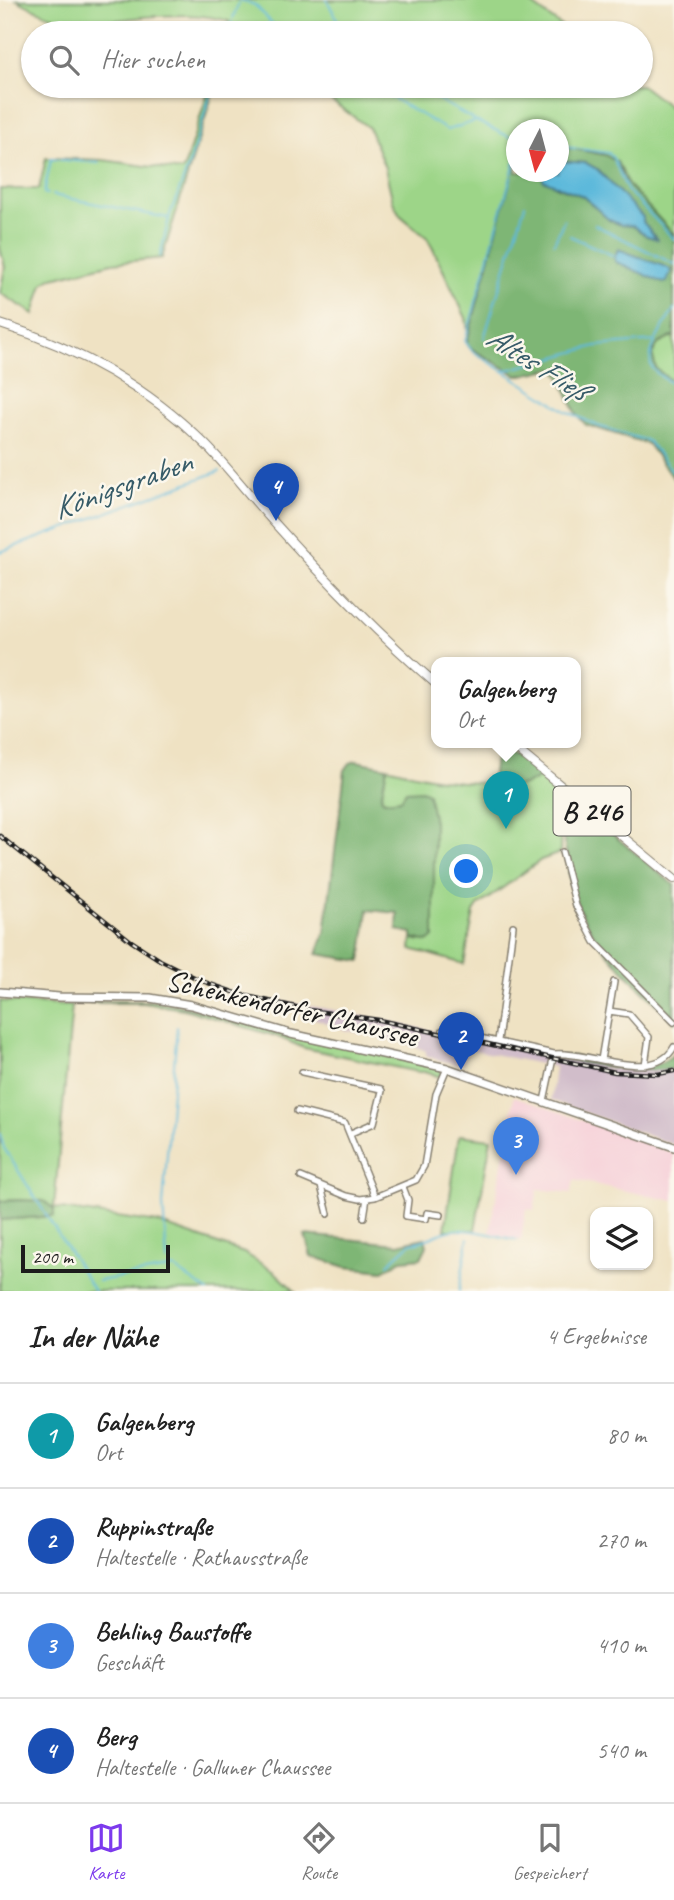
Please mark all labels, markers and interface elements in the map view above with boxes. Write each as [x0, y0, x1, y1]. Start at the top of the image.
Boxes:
search box [21, 21, 653, 98]
icon: search [45, 41, 83, 79]
text: Hier suchen [101, 43, 205, 76]
north arrow [506, 119, 569, 182]
water label: Altes Fließ [479, 316, 603, 415]
water label: Königsgraben [47, 440, 199, 529]
pin: 4 [253, 463, 299, 521]
popup [431, 657, 581, 748]
text: Galgenberg [457, 672, 555, 705]
text: Ort [457, 705, 484, 734]
pin: 1 [483, 771, 529, 829]
road number: B 246 [554, 786, 630, 836]
your location [449, 854, 483, 888]
street label: Schenkendorfer Chaussee [163, 961, 423, 1056]
pin: 2 [438, 1012, 484, 1070]
pin: 3 [493, 1117, 539, 1175]
map controls [590, 1207, 653, 1270]
button: layers [590, 1207, 653, 1270]
scale bar [21, 1242, 170, 1274]
text: 200 m [32, 1245, 73, 1269]
text: In der Nähe [28, 1318, 157, 1356]
text: 4 Ergebnisse [546, 1322, 646, 1351]
text: Galgenberg [95, 1405, 193, 1438]
text: 1 [46, 1421, 56, 1450]
text: 80 m [607, 1421, 646, 1450]
text: Ort [95, 1438, 122, 1467]
text: Ruppinstraße [95, 1510, 212, 1543]
text: 2 [46, 1526, 56, 1555]
text: 270 m [597, 1526, 646, 1555]
text: Haltestelle · Rathausstraße [95, 1543, 307, 1572]
text: Behling Baustoffe [95, 1615, 250, 1648]
text: 3 [46, 1631, 56, 1660]
text: 410 m [597, 1631, 646, 1660]
text: Geschäft [95, 1648, 163, 1677]
text: Berg [95, 1720, 136, 1753]
text: 4 [46, 1736, 56, 1765]
text: 540 m [597, 1736, 646, 1765]
text: Haltestelle · Galluner Chaussee [95, 1753, 330, 1782]
tab: Karte [87, 1819, 125, 1885]
tab: Route [300, 1819, 338, 1885]
tab: Gespeichert [513, 1819, 587, 1885]

